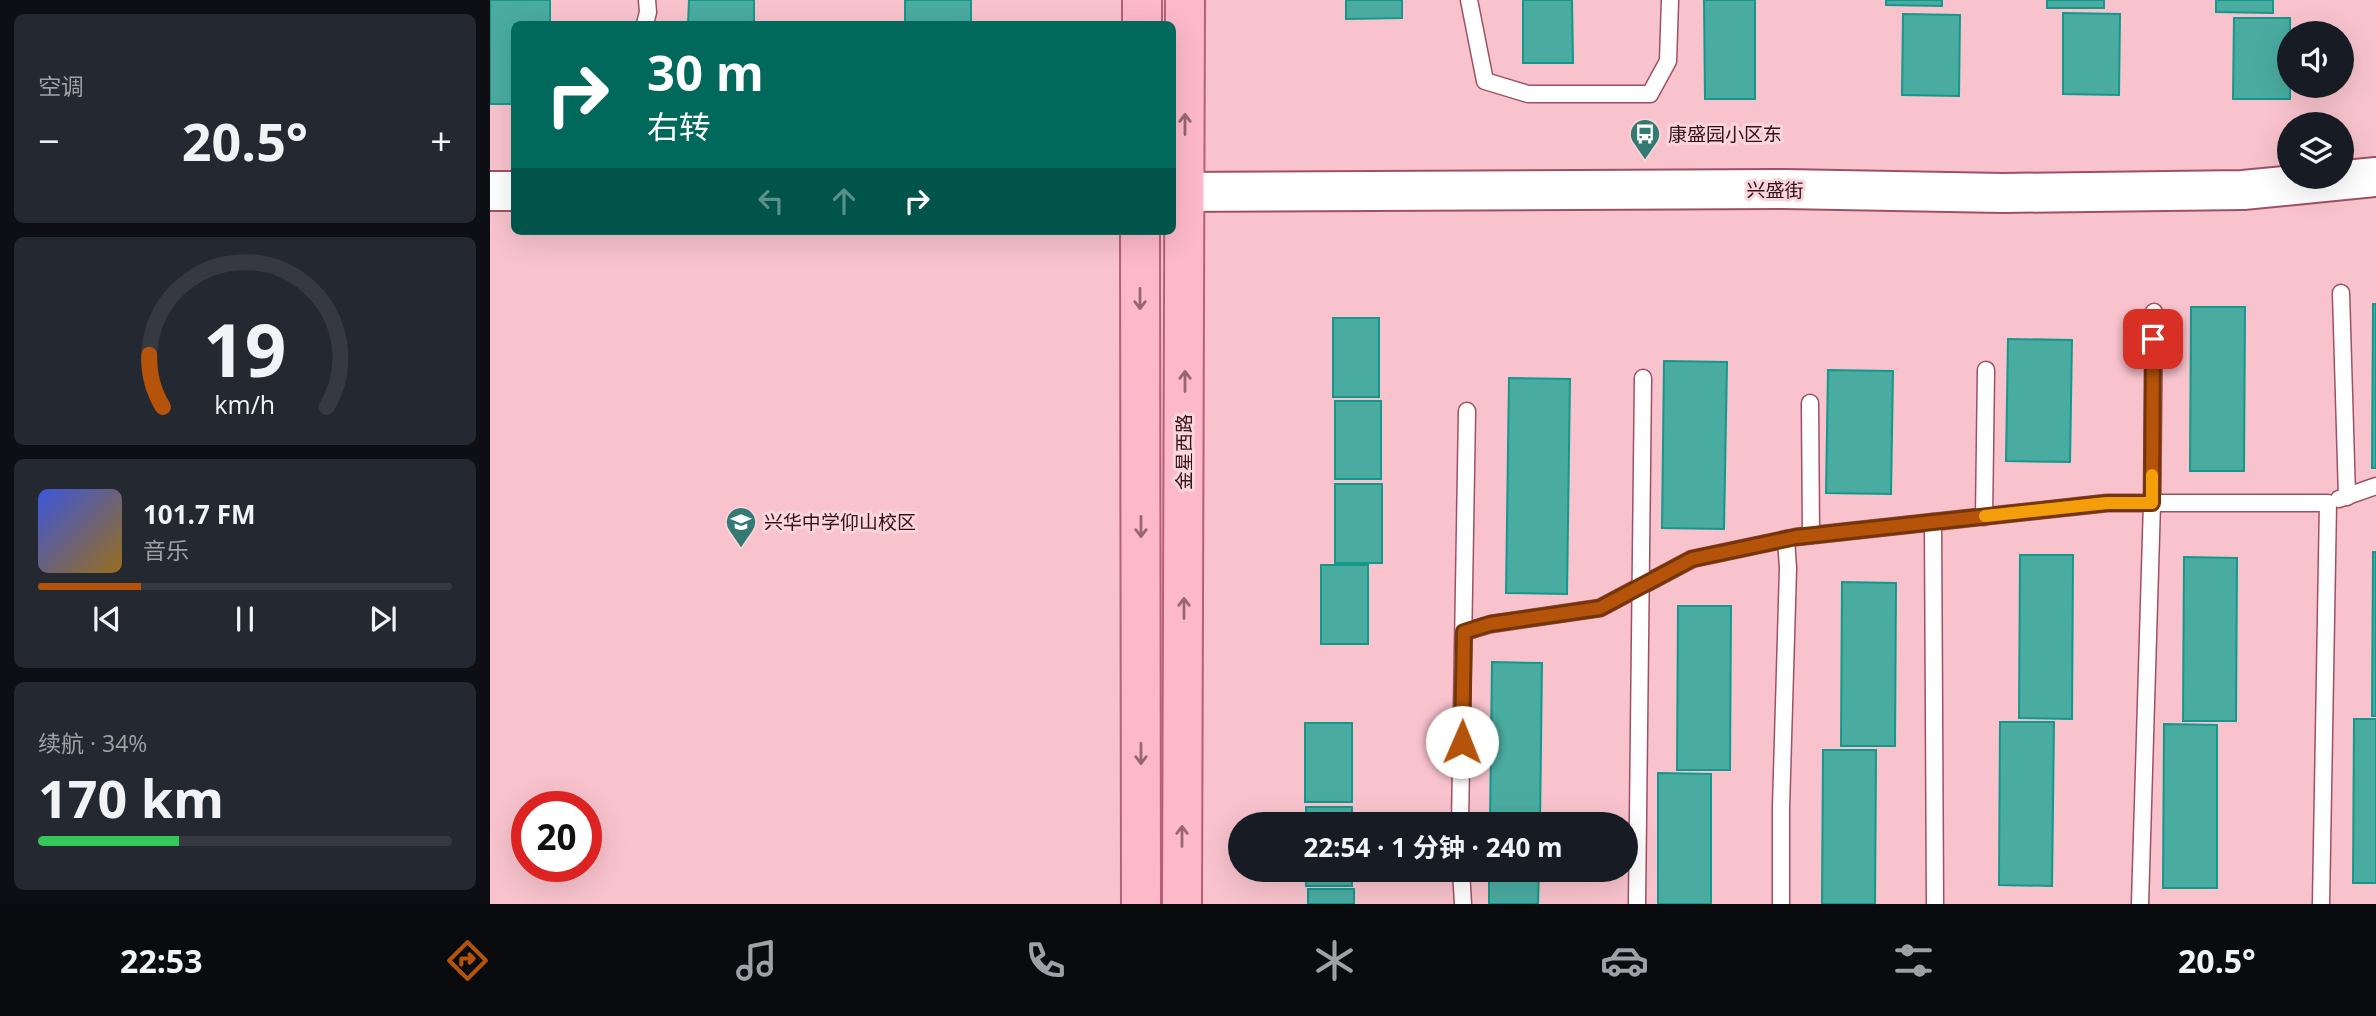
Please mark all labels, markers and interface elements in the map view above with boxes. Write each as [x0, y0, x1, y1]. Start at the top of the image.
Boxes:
map controls [2277, 21, 2354, 189]
button: sound [2277, 21, 2354, 98]
text: 30 m [647, 39, 764, 105]
icon: right [532, 49, 623, 140]
text: 空调 [38, 70, 84, 102]
text: 20.5° [182, 105, 308, 176]
text: 右转 [647, 105, 711, 148]
button: layers [2277, 112, 2354, 189]
one-way arrow [1179, 113, 1192, 136]
text: − [38, 114, 60, 166]
text: + [430, 114, 452, 166]
bus stop icon: 康盛园小区东 [1628, 117, 1662, 161]
place label: 康盛园小区东 [1668, 121, 1782, 147]
street label: 兴盛街 [1746, 177, 1804, 203]
icon: left [752, 182, 790, 220]
icon: ahead [825, 182, 863, 220]
icon: right [898, 182, 936, 220]
one-way arrow [1133, 287, 1147, 310]
text: 19 [203, 299, 287, 398]
pin [2123, 309, 2183, 369]
icon: arrive [2134, 320, 2172, 358]
one-way arrow [1178, 370, 1192, 393]
text: km/h [215, 387, 275, 421]
street label: 金星西路 [1171, 414, 1197, 490]
text: 101.7 FM [143, 496, 255, 532]
school or university icon: 兴华中学仰山校区 [724, 505, 758, 549]
place label: 兴华中学仰山校区 [764, 509, 916, 535]
one-way arrow [1134, 515, 1148, 538]
text: 音乐 [143, 534, 189, 566]
one-way arrow [1177, 597, 1191, 620]
icon: previous [88, 600, 126, 638]
icon: pause [226, 600, 264, 638]
icon: next [364, 600, 402, 638]
position arrow [1425, 705, 1499, 779]
text: 续航 · 34% [38, 727, 147, 759]
one-way arrow [1134, 742, 1148, 765]
text: 170 km [38, 762, 224, 833]
speed limit sign: 20 [511, 791, 602, 882]
one-way arrow [1175, 825, 1189, 848]
text: 22:54 · 1 分钟 · 240 m [1303, 829, 1563, 865]
icon: directions [443, 936, 492, 985]
icon: music [732, 936, 781, 985]
icon: phone [1021, 936, 1070, 985]
icon: climate [1310, 936, 1359, 985]
icon: car [1600, 936, 1649, 985]
icon: filters [1889, 936, 1938, 985]
text: 22:53 [120, 939, 202, 982]
text: 20.5° [2178, 939, 2256, 982]

